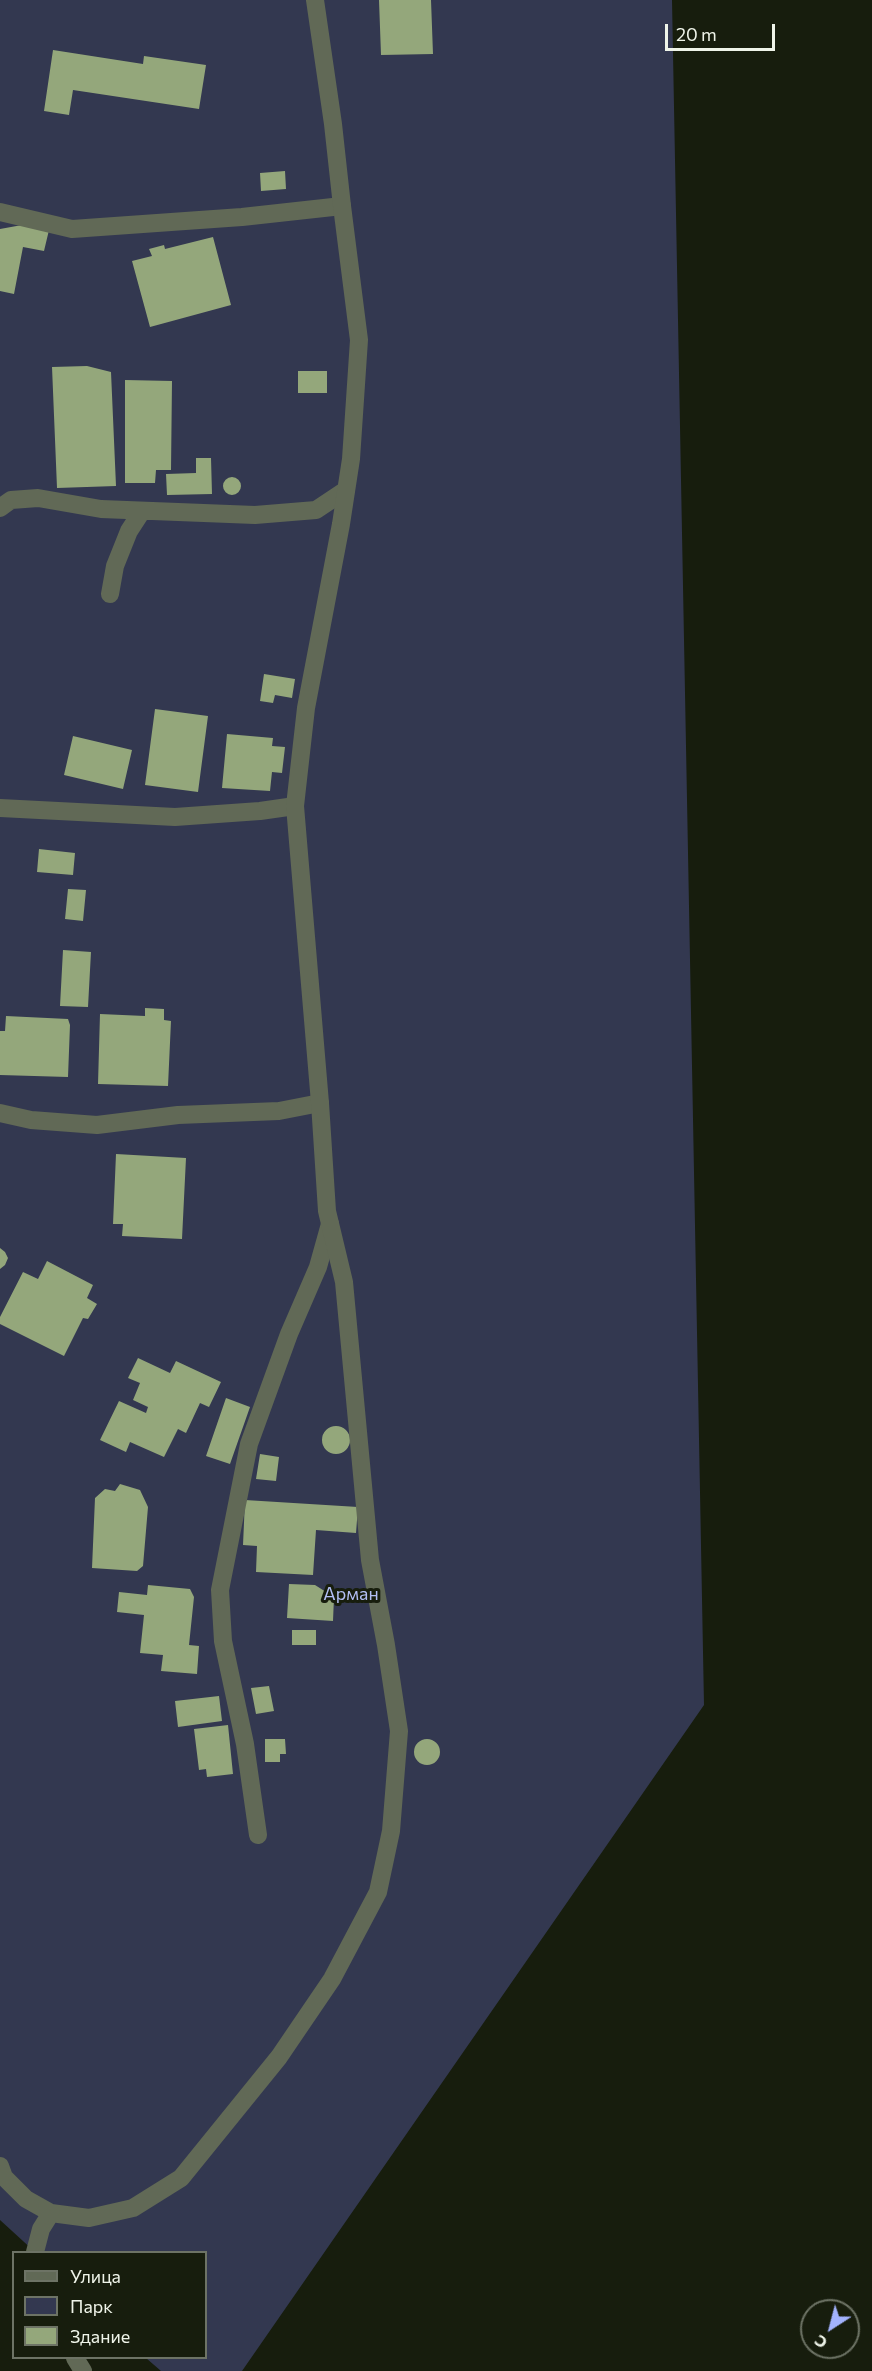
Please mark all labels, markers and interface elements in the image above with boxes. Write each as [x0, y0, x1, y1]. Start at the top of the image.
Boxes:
scale bar [668, 12, 778, 50]
text: 20 m [676, 23, 717, 45]
park label: Арман [323, 1583, 379, 1605]
legend [12, 2251, 207, 2359]
text: Улица [70, 2265, 121, 2287]
text: Парк [70, 2295, 113, 2317]
north arrow [800, 2299, 860, 2359]
text: Здание [70, 2325, 130, 2347]
text: С [810, 2331, 830, 2353]

